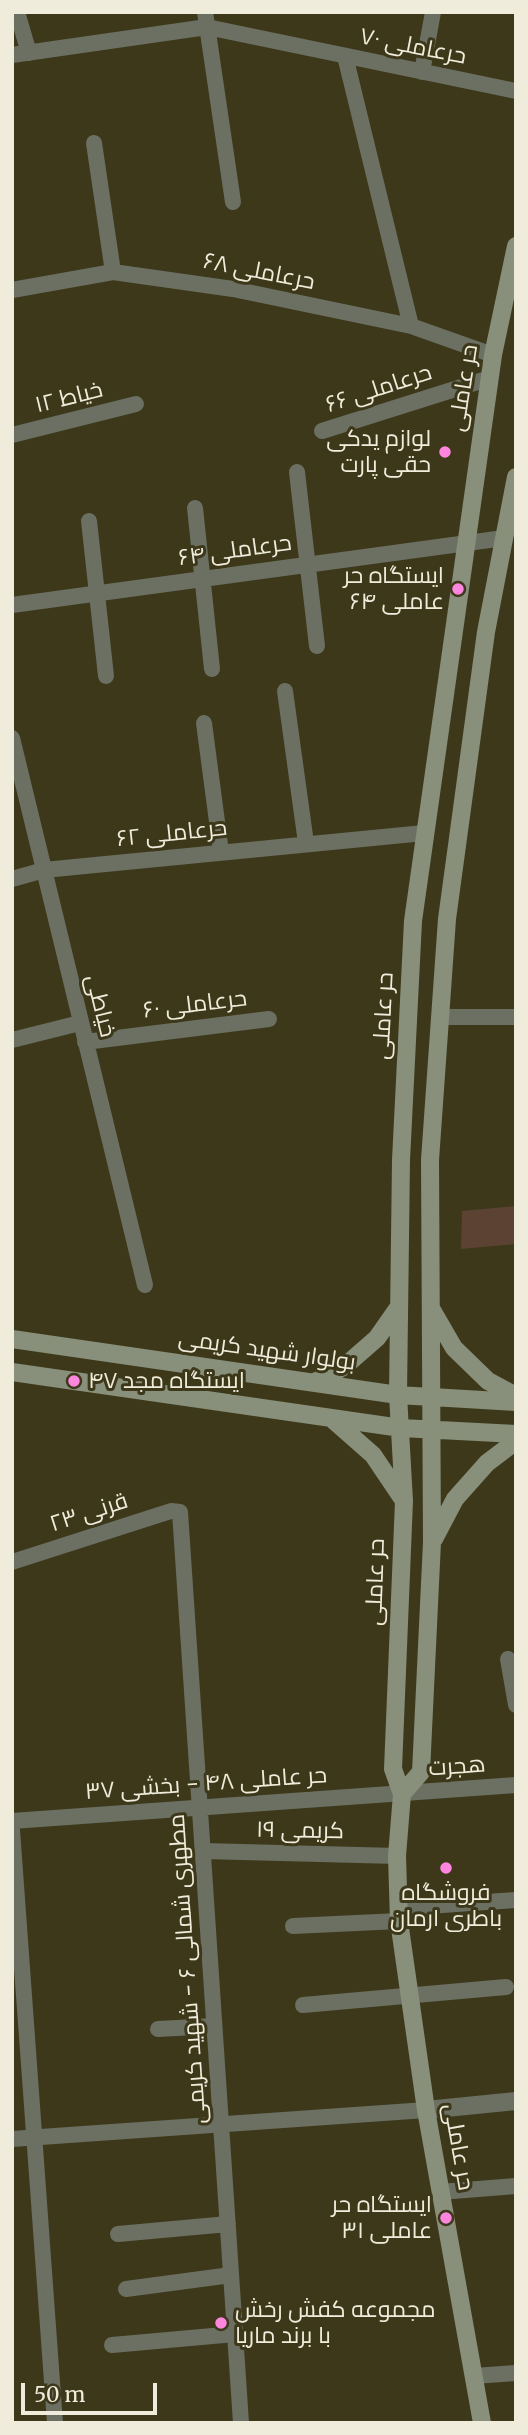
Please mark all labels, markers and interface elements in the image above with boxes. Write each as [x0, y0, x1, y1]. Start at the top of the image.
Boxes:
street label: حرعاملی ۷۰ [357, 23, 469, 71]
street label: حرعاملی ۶۸ [201, 248, 317, 296]
street label: حر عاملی [444, 343, 484, 433]
street label: حرعاملی ۶۶ [323, 359, 435, 419]
street label: خیاط ۱۲ [32, 376, 106, 420]
place label: لوازم یدکی حقی پارت [326, 425, 431, 479]
marker: لوازم یدکی حقی پارت [437, 444, 453, 460]
street label: حرعاملی ۶۴ [177, 529, 293, 573]
place label: ایستگاه حر عاملی ۶۴ [344, 562, 444, 616]
marker: ایستگاه حر عاملی ۶۴ [450, 581, 466, 597]
street label: حرعاملی ۶۲ [115, 814, 229, 854]
street label: حر عاملی [368, 971, 400, 1061]
street label: خیاطی [79, 972, 121, 1040]
street label: حرعاملی ۶۰ [141, 985, 249, 1025]
street label: بولوار شهید کریمی [177, 1325, 357, 1377]
place label: ایستگاه مجد ۴۷ [88, 1367, 245, 1395]
marker: ایستگاه مجد ۴۷ [66, 1373, 82, 1389]
street label: قرنی ۲۳ [46, 1487, 132, 1539]
street label: حر عاملی [361, 1538, 391, 1626]
street label: هجرت [427, 1751, 487, 1783]
street label: حر عاملی ۴۸ - بخشی ۳۷ [84, 1762, 328, 1806]
street label: مطهری شمالی ۶ - شهید کریمی [163, 1813, 213, 2125]
street label: کریمی ۱۹ [256, 1816, 344, 1846]
marker: فروشگاه باطری ارمان [438, 1860, 454, 1876]
place label: فروشگاه باطری ارمان [390, 1879, 502, 1933]
street label: حر عاملی [437, 2101, 479, 2193]
place label: ایستگاه حر عاملی ۳۱ [332, 2191, 432, 2245]
marker: ایستگاه حر عاملی ۳۱ [438, 2210, 454, 2226]
place label: مجموعه کفش رخش با برند ماریا [235, 2296, 436, 2350]
marker: مجموعه کفش رخش با برند ماریا [213, 2315, 229, 2331]
scale bar [24, 2368, 161, 2412]
text: 50 m [34, 2381, 85, 2408]

